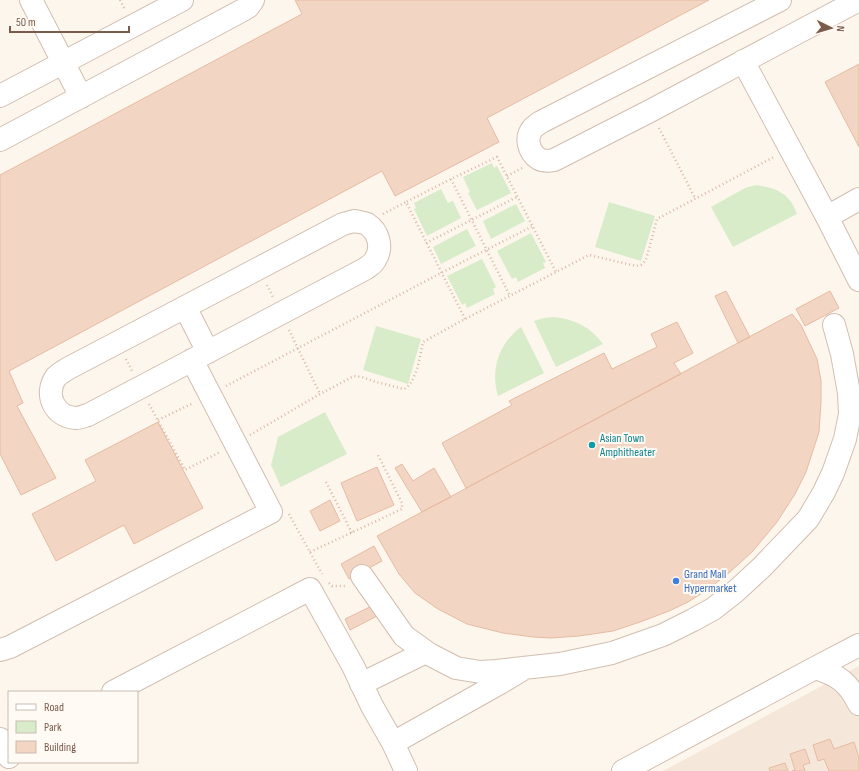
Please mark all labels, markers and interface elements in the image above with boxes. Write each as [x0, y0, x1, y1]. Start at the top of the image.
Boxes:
scale bar [10, 8, 129, 34]
north arrow [811, 8, 851, 48]
text: 50 m [16, 15, 36, 30]
text: N [834, 25, 847, 32]
place label: Asian Town Amphitheater [599, 431, 656, 460]
marker: Asian Town Amphitheater [587, 440, 597, 450]
place label: Grand Mall Hypermarket [684, 567, 737, 596]
marker: Grand Mall Hypermarket [671, 576, 681, 586]
legend [8, 691, 138, 763]
text: Road [44, 700, 64, 715]
text: Park [44, 720, 62, 735]
text: Building [44, 740, 76, 755]

